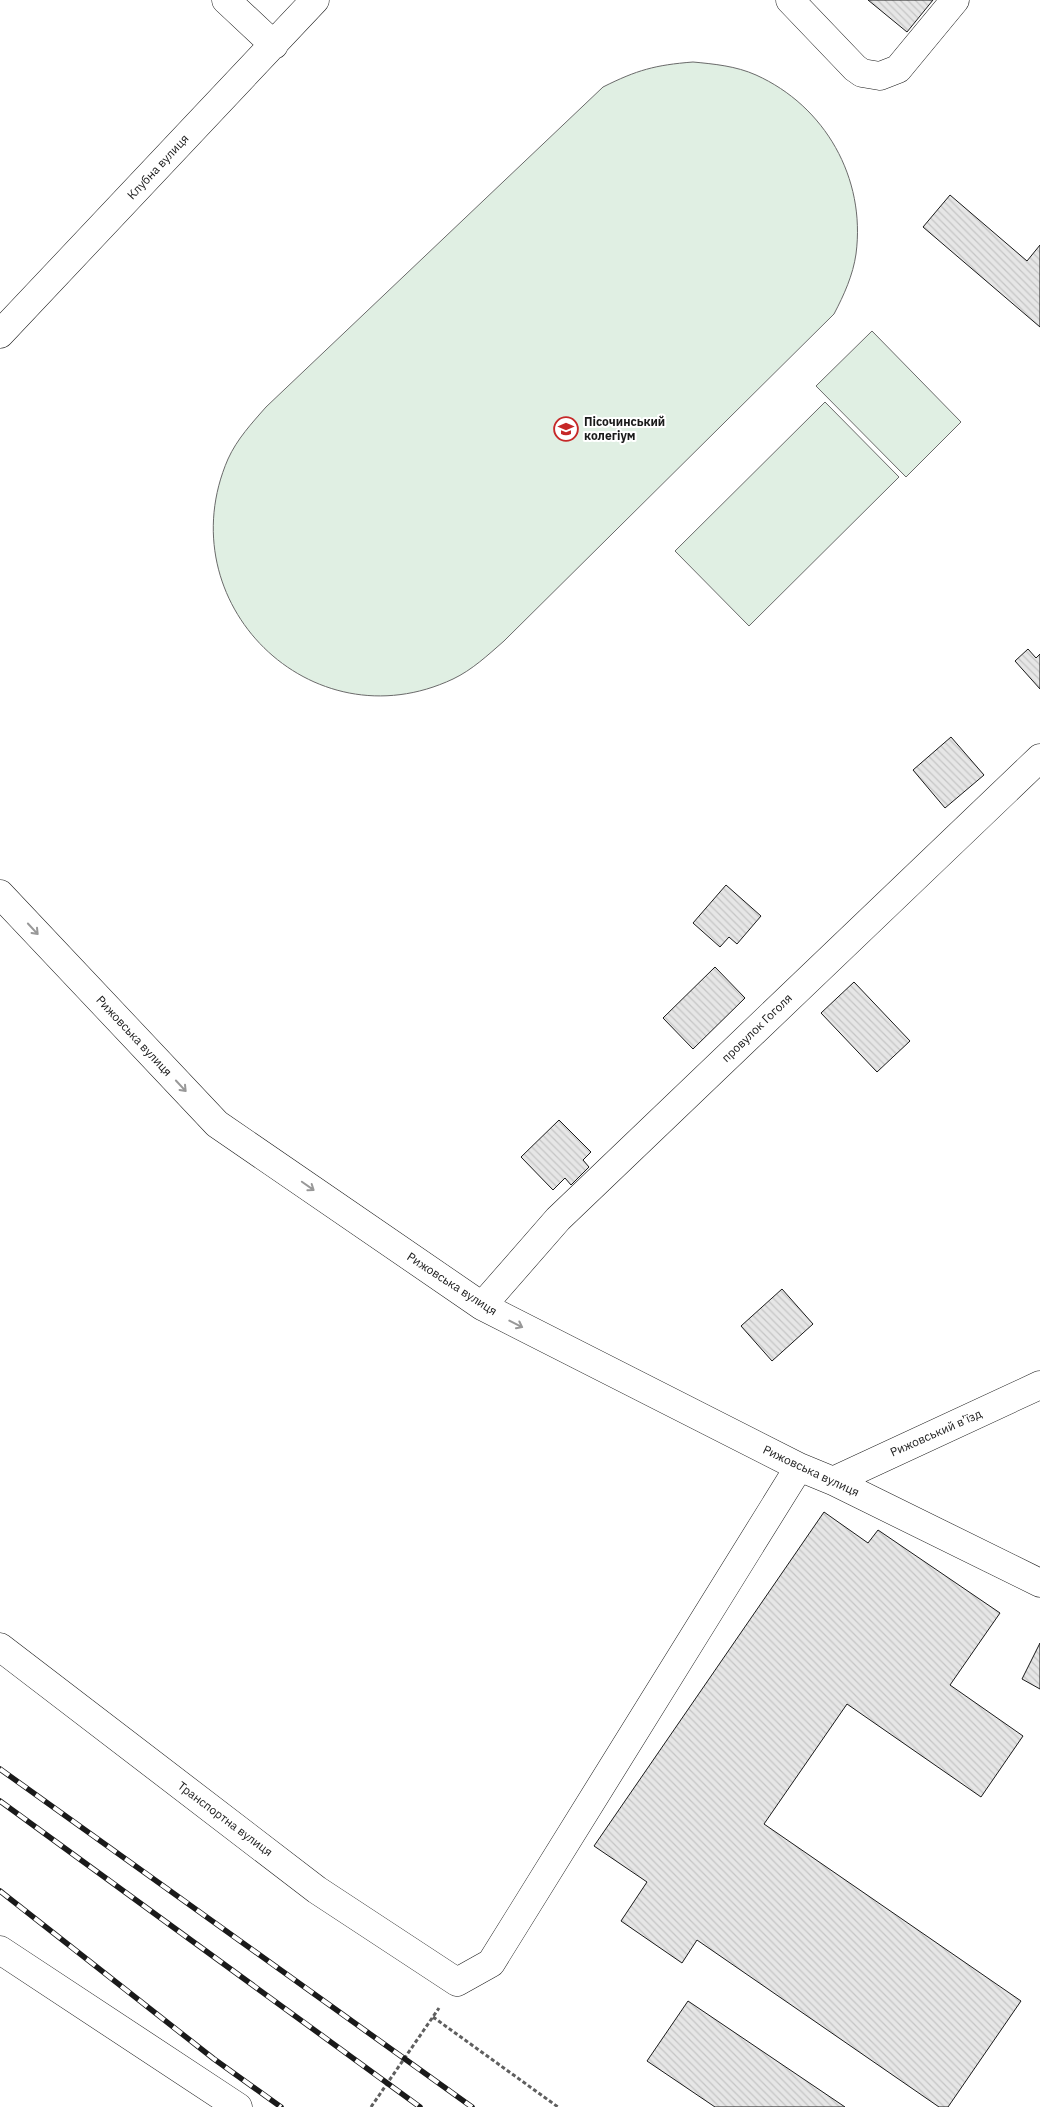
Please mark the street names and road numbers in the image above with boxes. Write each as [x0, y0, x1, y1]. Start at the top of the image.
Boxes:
street label: Клубна вулиця [124, 131, 192, 202]
street label: провулок Гоголя [718, 990, 795, 1065]
street label: Рижовська вулиця [93, 992, 176, 1079]
street label: Рижовська вулиця [404, 1249, 500, 1318]
street label: Рижовський в’їзд [888, 1406, 984, 1460]
street label: Рижовська вулиця [761, 1442, 862, 1499]
street label: Транспортна вулиця [175, 1778, 276, 1859]

